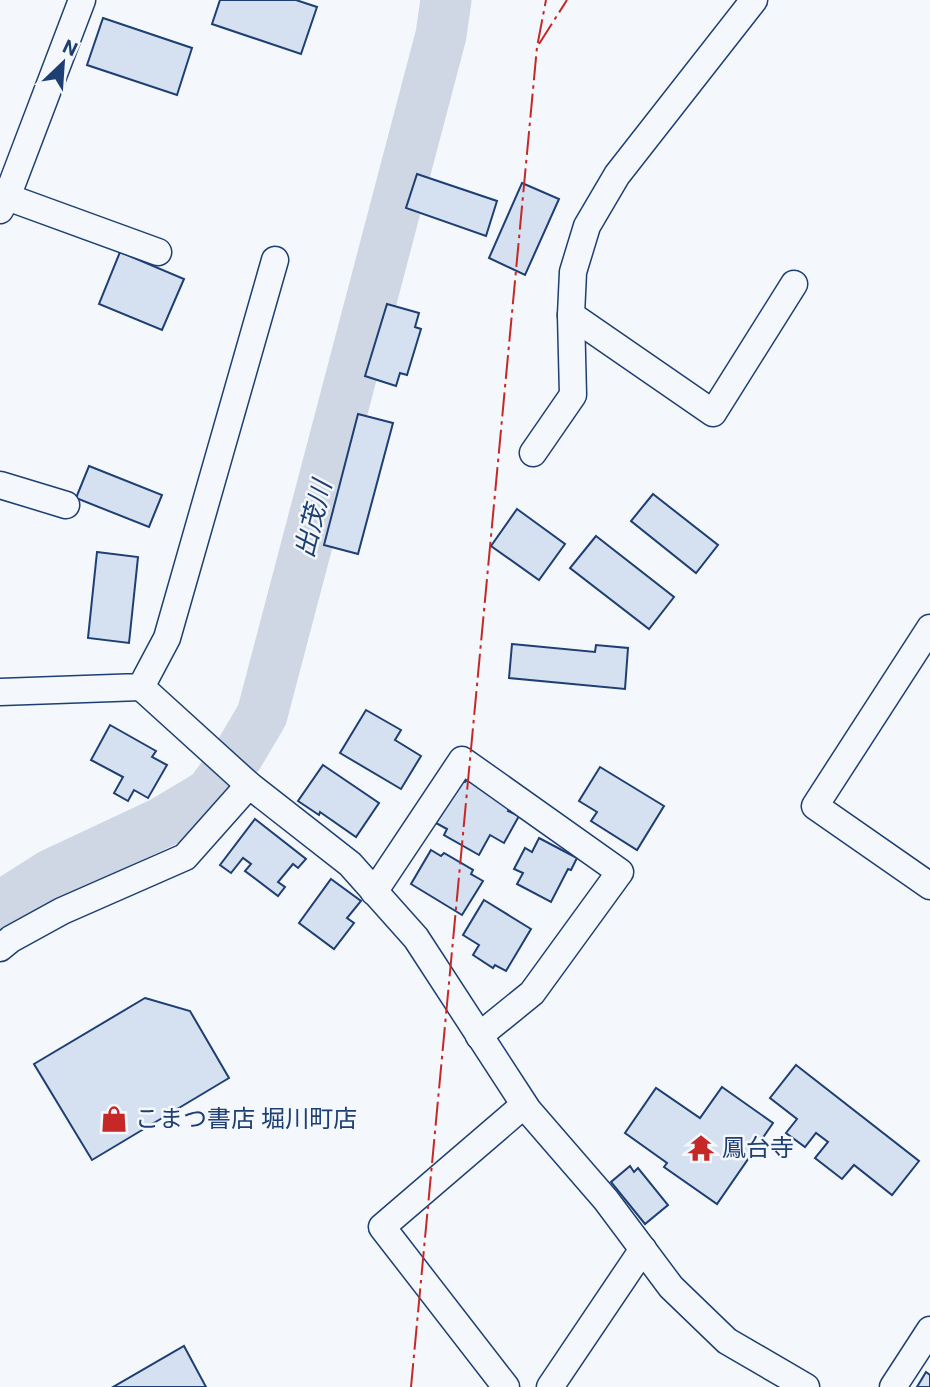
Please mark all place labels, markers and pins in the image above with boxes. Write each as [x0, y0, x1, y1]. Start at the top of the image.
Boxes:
shop icon: こまつ書店 堀川町店 [99, 1104, 129, 1134]
place label: こまつ書店 堀川町店 [135, 1105, 357, 1133]
temple icon: 鳳台寺 [686, 1133, 716, 1163]
place label: 鳳台寺 [722, 1134, 794, 1162]

